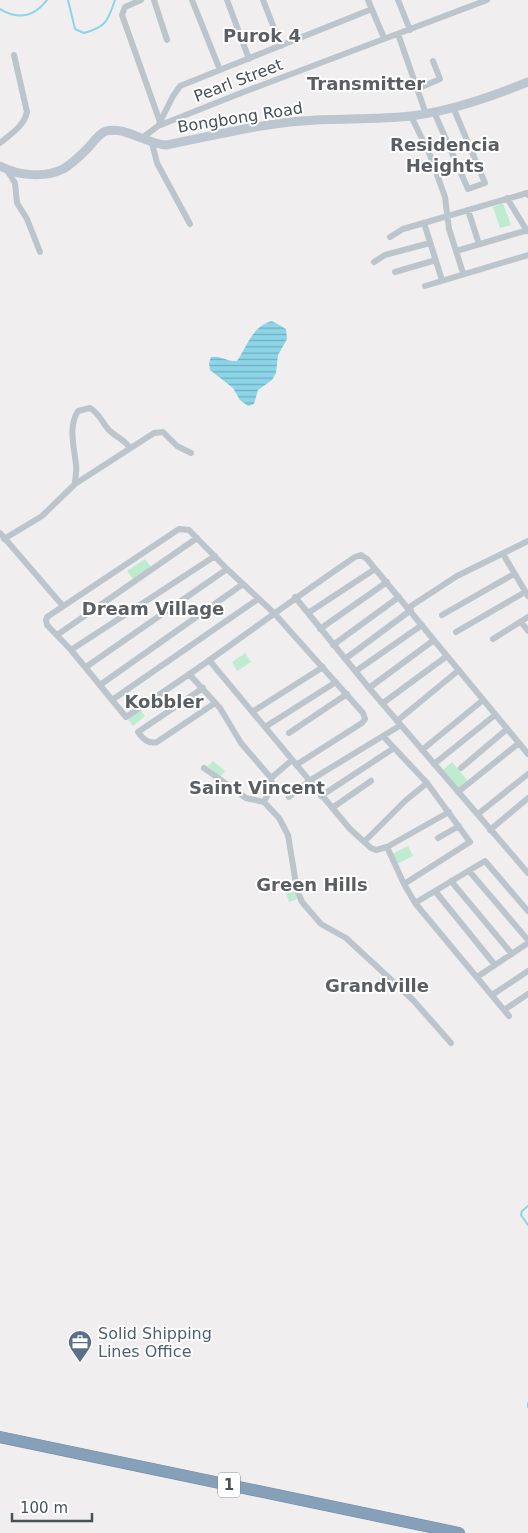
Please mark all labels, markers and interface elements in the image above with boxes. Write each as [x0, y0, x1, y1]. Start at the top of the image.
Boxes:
district label: Purok 4 [223, 25, 301, 46]
street label: Pearl Street [191, 55, 285, 106]
district label: Transmitter [307, 73, 425, 94]
street label: Bongbong Road [176, 98, 304, 137]
district label: Residencia Heights [390, 134, 500, 176]
district label: Dream Village [82, 598, 224, 619]
district label: Kobbler [124, 691, 204, 712]
district label: Saint Vincent [189, 777, 325, 798]
district label: Green Hills [256, 874, 368, 895]
district label: Grandville [325, 975, 429, 996]
place label: Solid Shipping Lines Office [98, 1324, 212, 1361]
office icon: Solid Shipping Lines Office [67, 1329, 93, 1363]
road number: 1 [218, 1472, 240, 1498]
scale bar [12, 1490, 92, 1522]
text: 100 m [20, 1499, 68, 1517]

